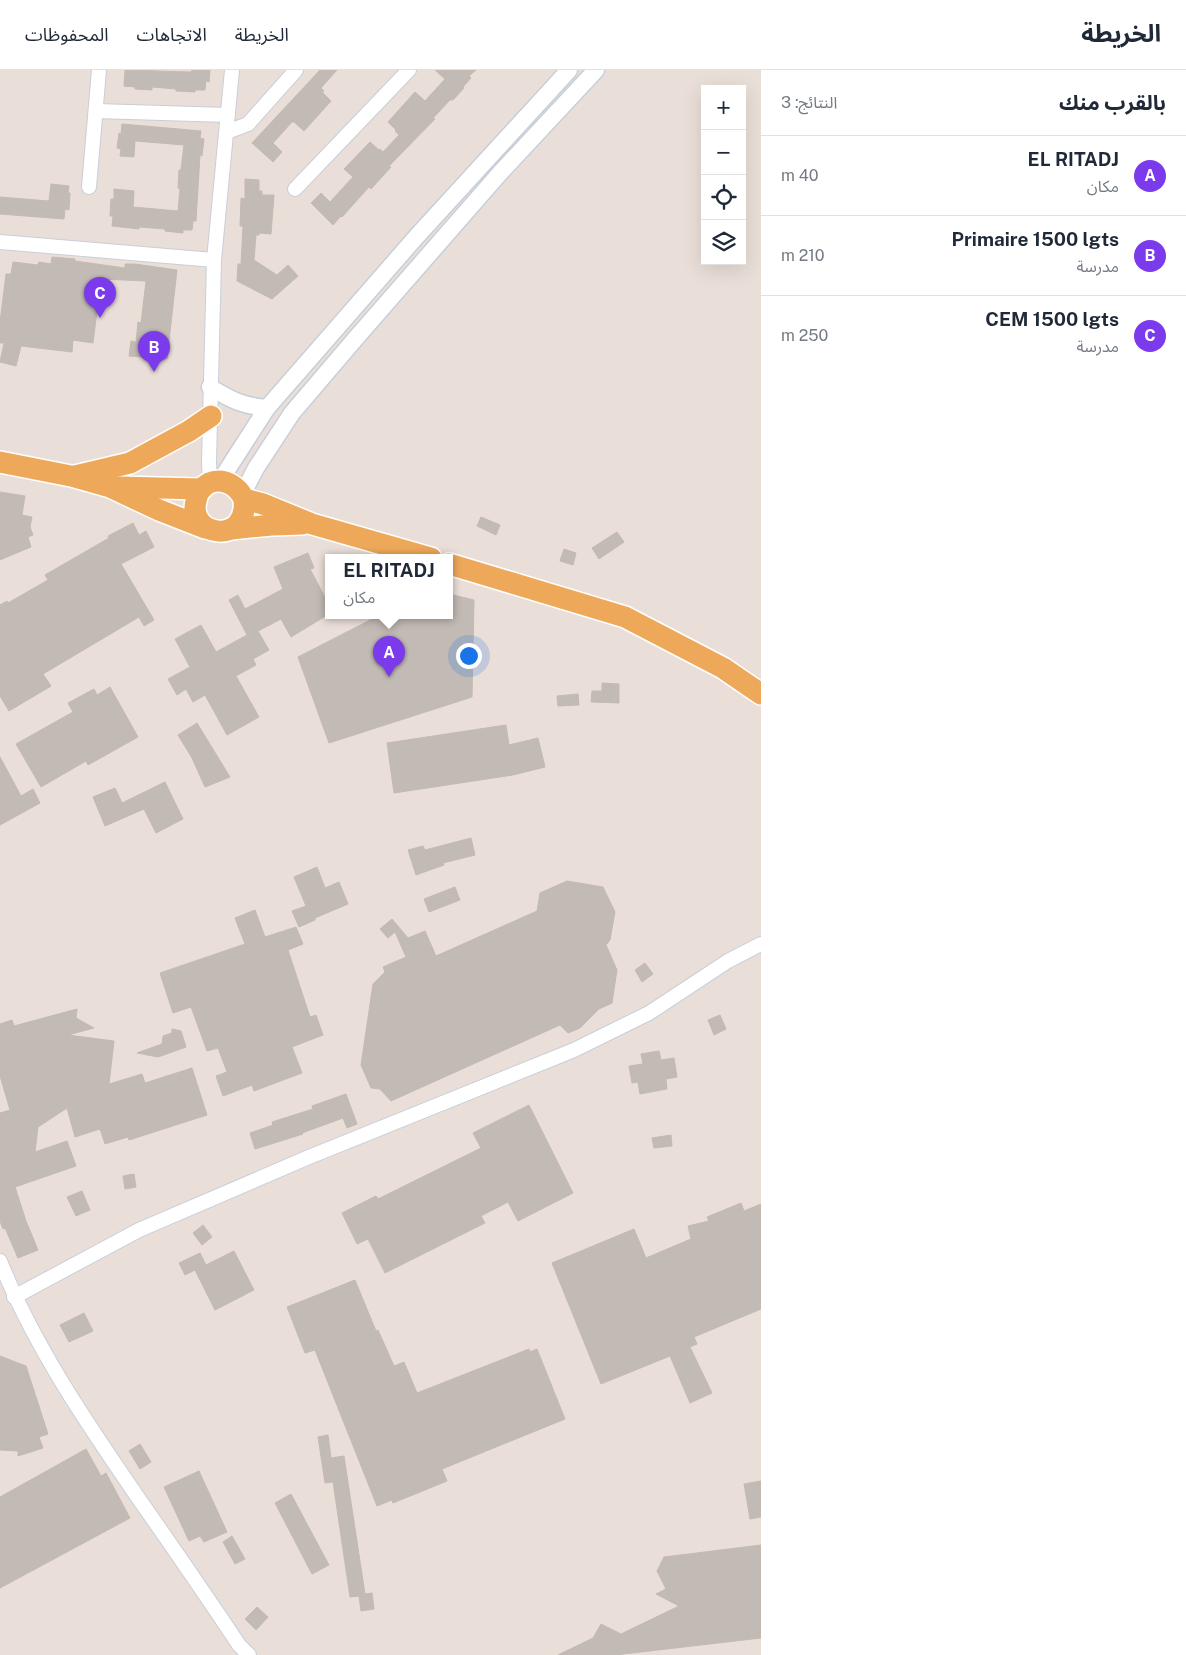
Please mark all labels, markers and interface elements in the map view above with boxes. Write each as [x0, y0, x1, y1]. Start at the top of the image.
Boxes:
text: الخريطة [1081, 19, 1161, 47]
text: المحفوظات [25, 24, 109, 45]
text: الاتجاهات [137, 24, 207, 45]
text: الخريطة [235, 24, 289, 45]
map controls [701, 85, 746, 265]
button: + [701, 85, 746, 130]
text: بالقرب منك [1059, 90, 1166, 115]
text: النتائج: 3 [781, 93, 837, 112]
button: − [701, 130, 746, 175]
text: EL RITADJ [1028, 148, 1119, 170]
text: 40 m [781, 166, 819, 185]
text: A [1144, 166, 1156, 185]
button: locate [701, 175, 746, 220]
text: مكان [1087, 177, 1119, 196]
button: layers [701, 220, 746, 265]
text: Primaire 1500 lgts [952, 228, 1119, 250]
text: 210 m [781, 246, 825, 265]
text: B [1145, 246, 1155, 265]
text: مدرسة [1076, 257, 1119, 276]
pin: C [84, 277, 116, 318]
text: CEM 1500 lgts [985, 308, 1119, 330]
text: 250 m [781, 326, 828, 345]
text: C [1144, 326, 1156, 345]
pin: B [138, 331, 170, 372]
text: مدرسة [1076, 337, 1119, 356]
popup [325, 554, 453, 619]
text: EL RITADJ [343, 559, 435, 581]
text: مكان [343, 588, 375, 607]
pin: A [373, 636, 405, 677]
your location [456, 643, 482, 669]

